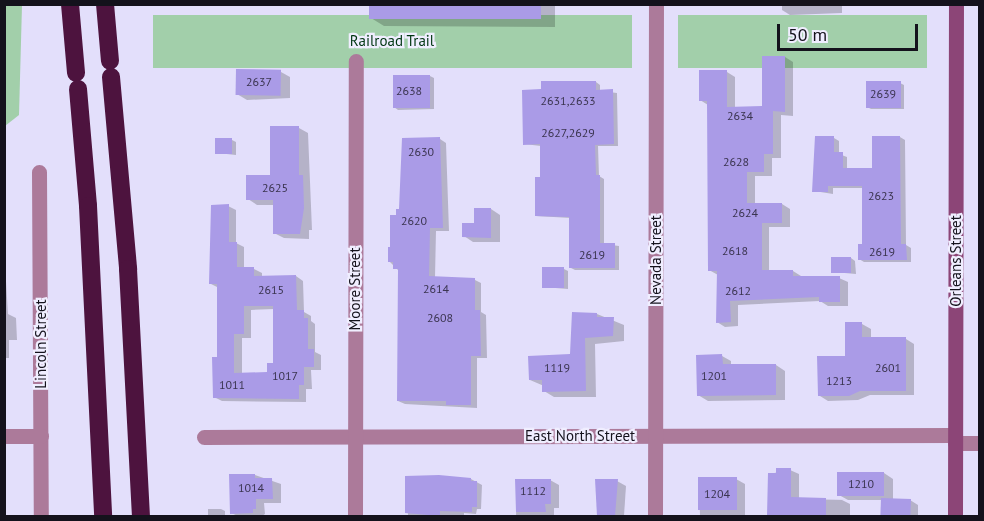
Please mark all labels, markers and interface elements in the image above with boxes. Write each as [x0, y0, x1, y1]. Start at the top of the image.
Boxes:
scale bar [780, 12, 921, 50]
text: 50 m [788, 23, 827, 46]
park label: Railroad Trail [350, 32, 434, 50]
house number: 2637 [246, 75, 272, 89]
house number: 2638 [396, 84, 422, 98]
house number: 2639 [870, 87, 896, 101]
house number: 2631,2633 [540, 94, 596, 108]
house number: 2634 [727, 109, 753, 123]
house number: 2627,2629 [541, 126, 595, 140]
house number: 2630 [408, 145, 434, 159]
house number: 2628 [723, 155, 749, 169]
house number: 2625 [262, 181, 288, 195]
house number: 2623 [868, 189, 894, 203]
house number: 2624 [732, 206, 758, 220]
house number: 2620 [401, 214, 427, 228]
street label: Nevada Street [647, 215, 665, 305]
street label: Orleans Street [947, 215, 965, 307]
house number: 2618 [722, 244, 748, 258]
house number: 2619 [869, 245, 895, 259]
street label: Moore Street [346, 248, 364, 330]
house number: 2619 [579, 248, 605, 262]
house number: 2614 [423, 282, 449, 296]
house number: 2615 [258, 283, 284, 297]
house number: 2612 [725, 284, 751, 298]
street label: Lincoln Street [32, 299, 50, 389]
house number: 2608 [427, 311, 453, 325]
house number: 1119 [544, 361, 570, 375]
house number: 2601 [875, 361, 901, 375]
house number: 1017 [272, 369, 298, 383]
house number: 1201 [701, 369, 727, 383]
house number: 1213 [826, 374, 852, 388]
house number: 1011 [219, 378, 245, 392]
street label: East North Street [525, 427, 635, 445]
house number: 1210 [848, 477, 874, 491]
house number: 1014 [238, 481, 264, 495]
house number: 1112 [520, 484, 546, 498]
house number: 1204 [704, 487, 730, 501]

